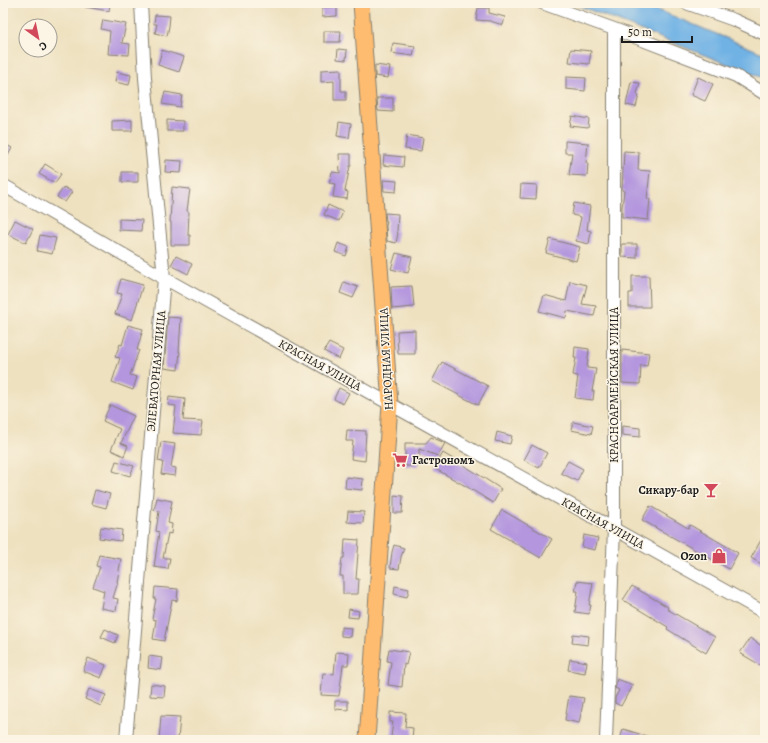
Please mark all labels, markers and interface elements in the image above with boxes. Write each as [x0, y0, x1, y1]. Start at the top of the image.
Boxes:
north arrow [18, 18, 58, 58]
scale bar [622, 18, 692, 44]
text: 50 m [628, 24, 652, 40]
text: С [36, 38, 50, 54]
street label: НАРОДНАЯ УЛИЦА [375, 306, 397, 411]
street label: КРАСНОАРМЕЙСКАЯ УЛИЦА [606, 306, 622, 463]
street label: ЭЛЕВАТОРНАЯ УЛИЦА [143, 309, 169, 432]
street label: КРАСНАЯ УЛИЦА [275, 335, 365, 395]
supermarket icon: Гастрономъ [391, 451, 409, 469]
place label: Гастрономъ [412, 452, 475, 468]
bar icon: Сикару-бар [702, 481, 720, 499]
place label: Сикару-бар [638, 482, 700, 498]
street label: КРАСНАЯ УЛИЦА [558, 493, 648, 553]
shop icon: Ozon [710, 547, 728, 565]
place label: Ozon [680, 548, 707, 564]

